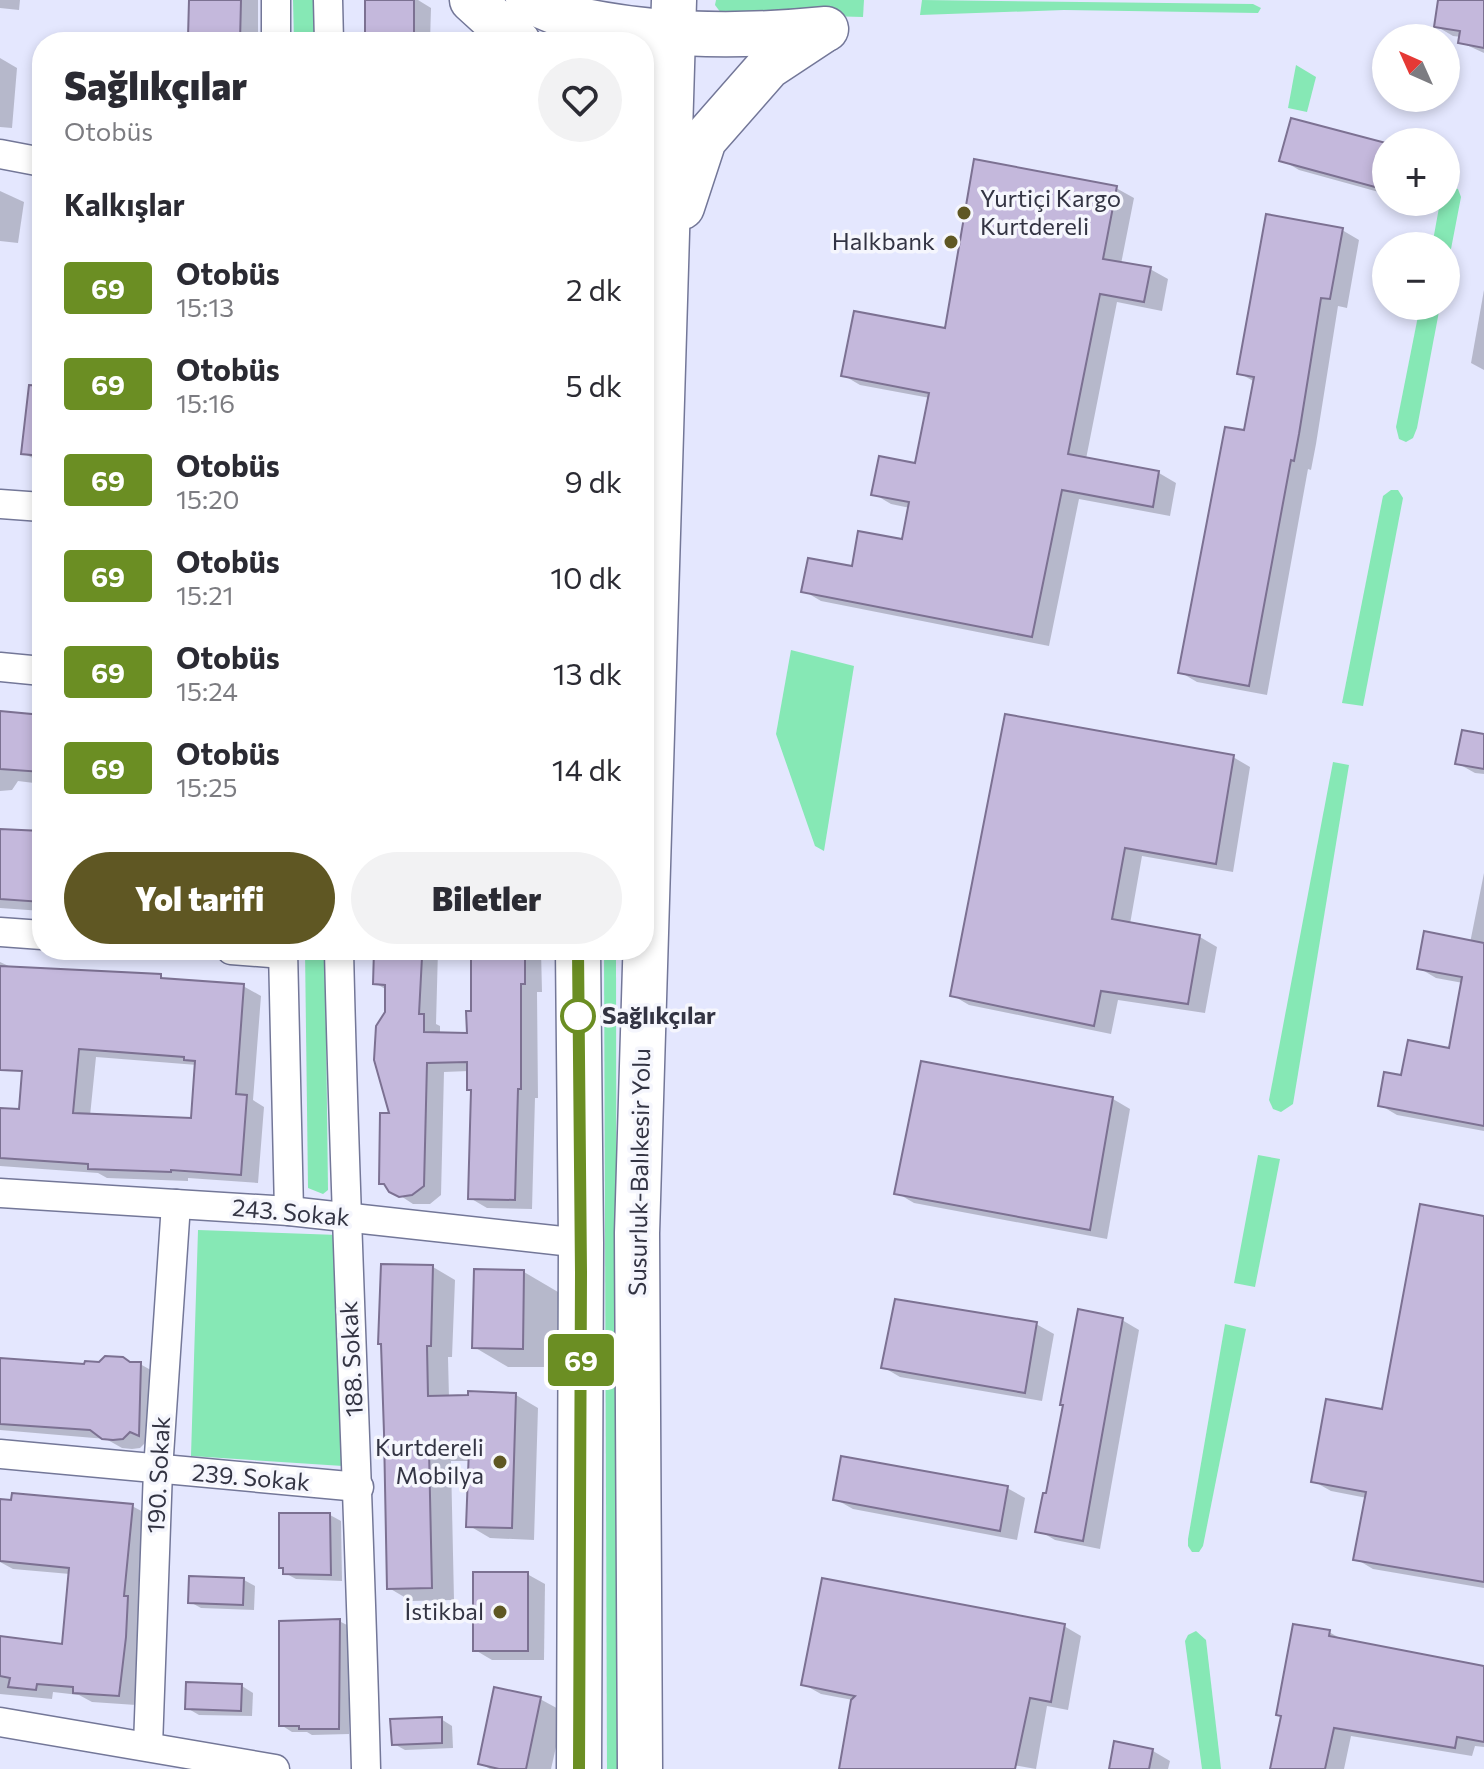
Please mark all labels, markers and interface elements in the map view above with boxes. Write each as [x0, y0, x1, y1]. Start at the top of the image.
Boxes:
north arrow [1372, 24, 1460, 112]
map controls [1372, 24, 1460, 320]
button: heart [538, 58, 622, 142]
text: Sağlıkçılar [64, 61, 247, 108]
text: Otobüs [64, 115, 153, 146]
button: + [1372, 128, 1460, 216]
place label: Yurtiçi Kargo Kurtdereli [980, 183, 1121, 240]
text: Kalkışlar [64, 185, 185, 222]
marker: Yurtiçi Kargo Kurtdereli [955, 204, 973, 222]
place label: Halkbank [832, 226, 935, 255]
button: − [1372, 232, 1460, 320]
marker: Halkbank [942, 233, 960, 251]
text: Otobüs [176, 254, 280, 291]
text: 2 dk [566, 270, 622, 307]
text: 69 [91, 271, 125, 305]
text: 15:13 [176, 291, 234, 322]
text: Otobüs [176, 350, 280, 387]
text: 5 dk [565, 366, 622, 403]
text: 69 [91, 367, 125, 401]
text: 15:16 [176, 387, 235, 418]
text: Otobüs [176, 446, 280, 483]
text: 9 dk [564, 462, 622, 499]
text: 69 [91, 463, 125, 497]
text: 15:20 [176, 483, 240, 514]
text: Otobüs [176, 542, 280, 579]
text: 10 dk [550, 558, 622, 595]
text: 69 [91, 559, 125, 593]
text: 15:21 [176, 579, 234, 610]
text: Otobüs [176, 638, 280, 675]
text: 13 dk [553, 654, 622, 691]
text: 69 [91, 655, 125, 689]
text: 15:24 [176, 675, 238, 706]
text: Otobüs [176, 734, 280, 771]
text: 14 dk [552, 750, 622, 787]
text: 69 [91, 751, 125, 785]
text: 15:25 [176, 771, 238, 802]
button: Yol tarifi [64, 852, 335, 944]
button: Biletler [351, 852, 622, 944]
marker: Sağlıkçılar [561, 999, 595, 1033]
place label: Sağlıkçılar [602, 1000, 716, 1029]
street label: Susurluk-Balıkesir Yolu [622, 1048, 655, 1296]
street label: 243. Sokak [231, 1192, 351, 1231]
street label: 188. Sokak [333, 1300, 368, 1418]
line badge: 69 [545, 1334, 617, 1386]
text: 69 [564, 1343, 598, 1377]
street label: 190. Sokak [140, 1416, 175, 1534]
place label: Kurtdereli Mobilya [375, 1432, 484, 1489]
marker: Kurtdereli Mobilya [491, 1453, 509, 1471]
street label: 239. Sokak [191, 1457, 311, 1496]
place label: İstikbal [405, 1596, 484, 1625]
marker: İstikbal [491, 1603, 509, 1621]

